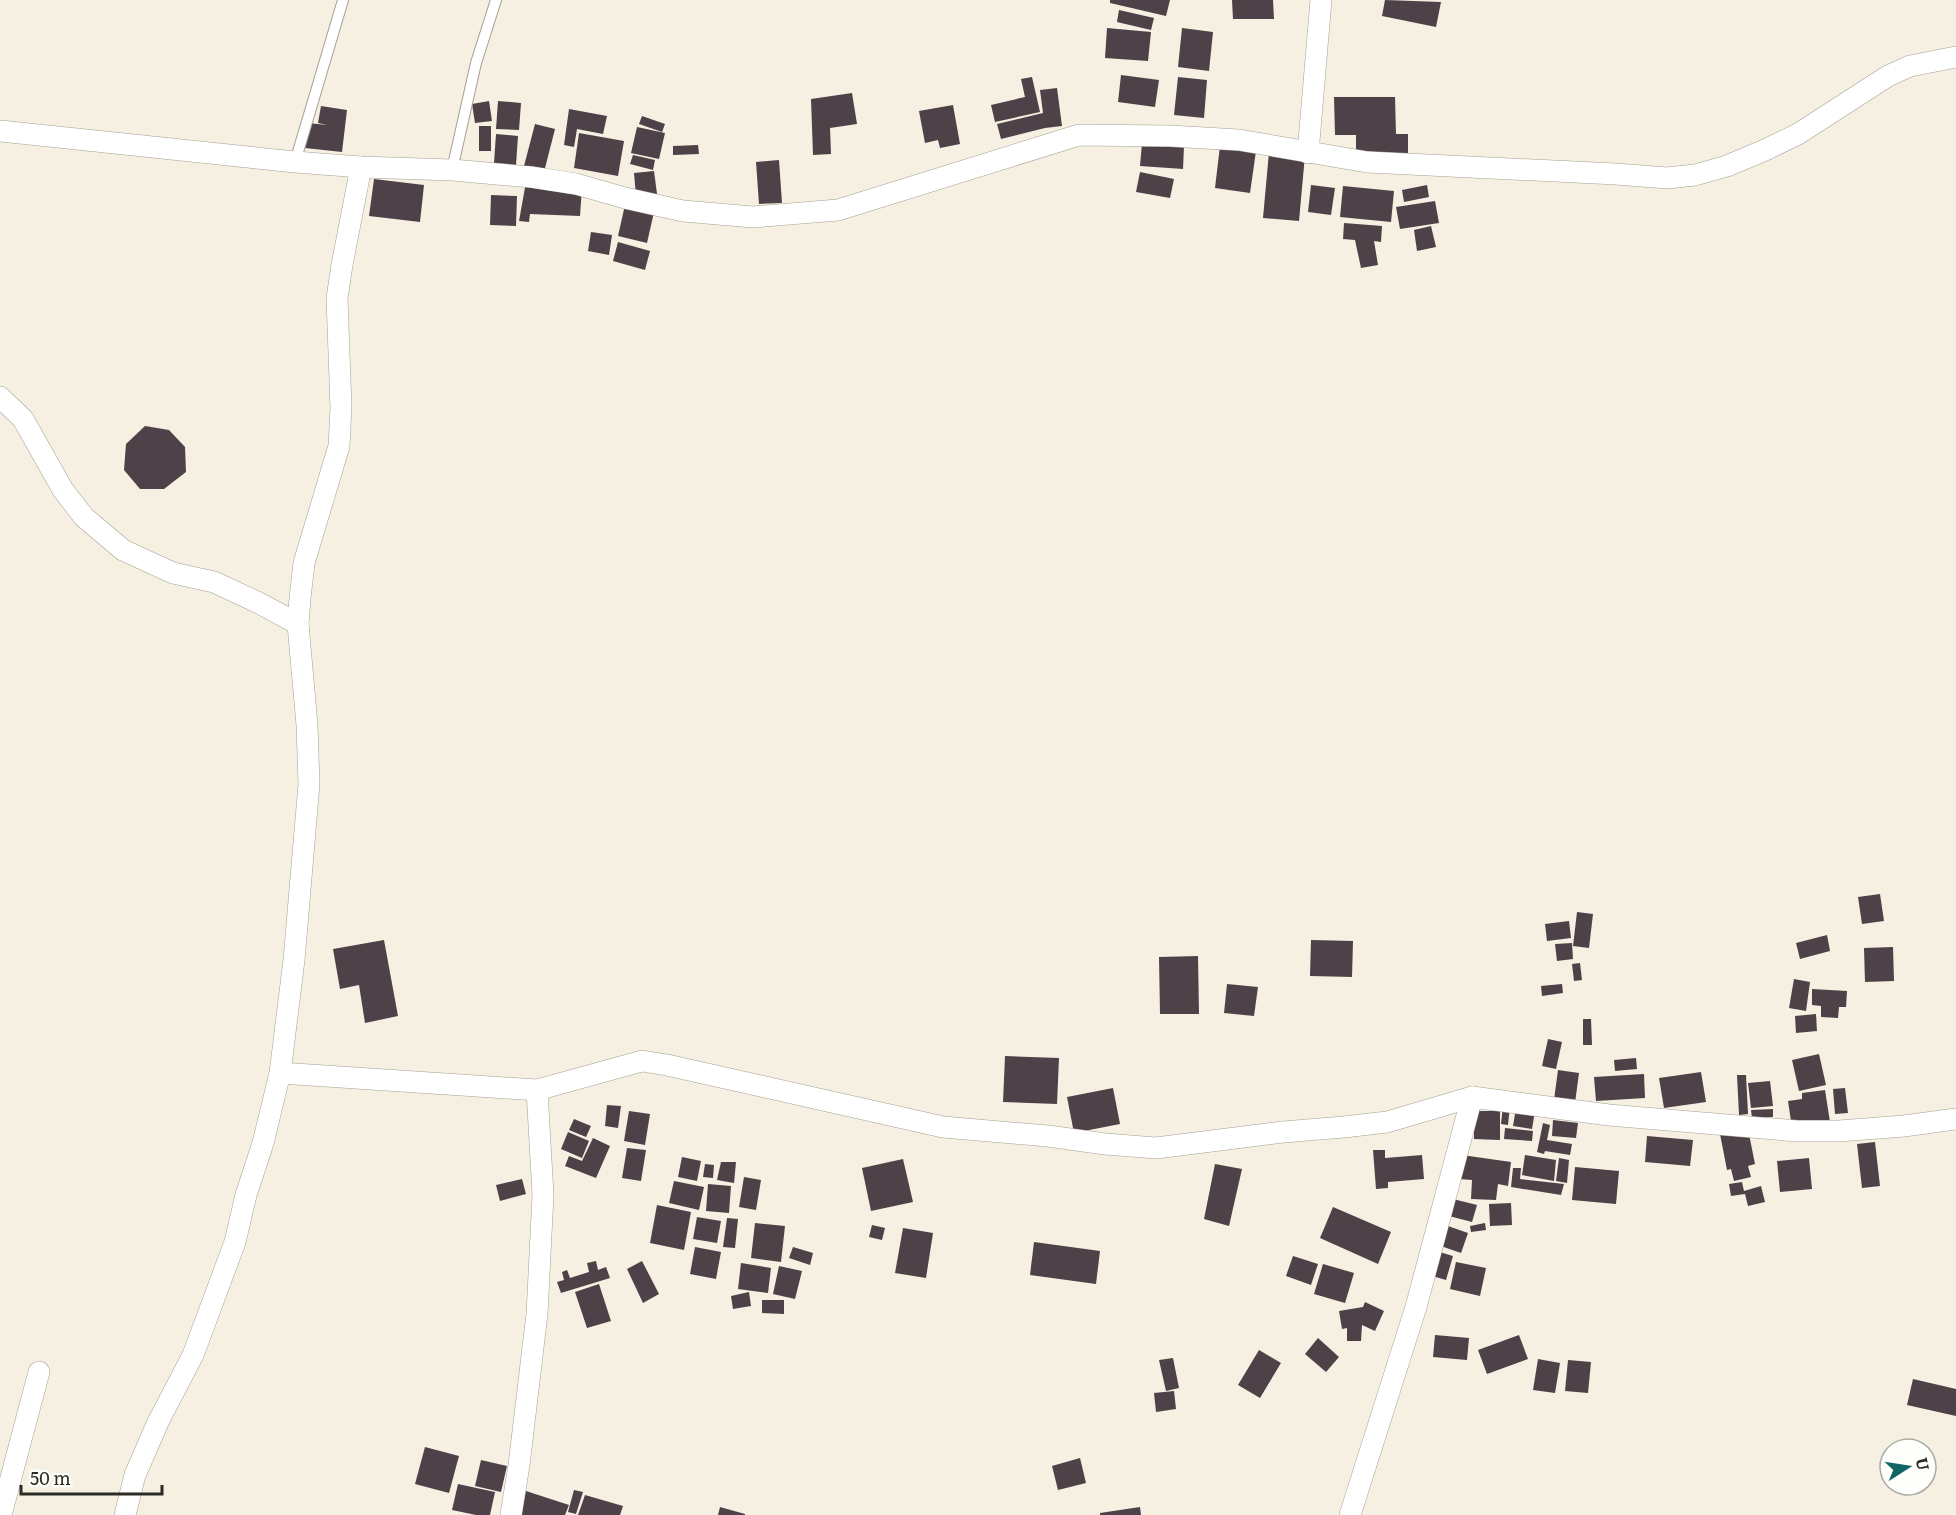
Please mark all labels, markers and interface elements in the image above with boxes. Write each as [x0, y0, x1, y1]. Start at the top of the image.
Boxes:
north arrow [1878, 1437, 1938, 1497]
text: U [1911, 1455, 1937, 1473]
scale bar [21, 1458, 162, 1496]
text: 50 m [30, 1464, 71, 1491]

